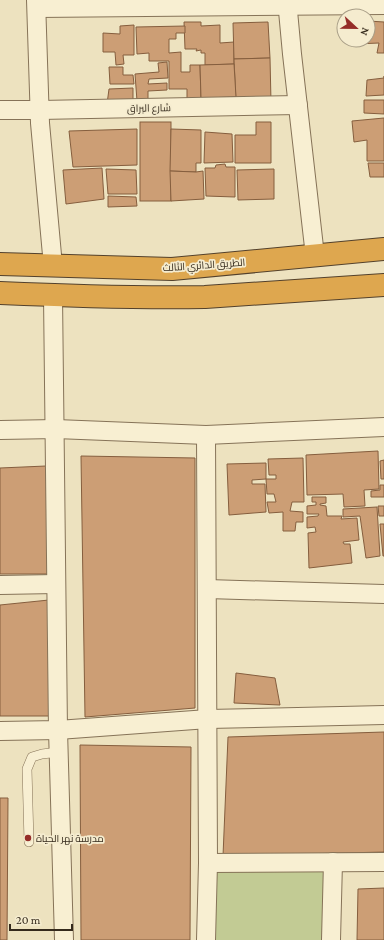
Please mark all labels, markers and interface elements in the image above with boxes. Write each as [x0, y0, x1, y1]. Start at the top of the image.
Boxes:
north arrow [336, 8, 376, 48]
text: N [358, 26, 372, 38]
street label: شارع البراق [127, 102, 171, 115]
street label: الطريق الدائري الثالث [162, 257, 246, 275]
marker: مدرسة نهر الحياة [23, 833, 33, 843]
place label: مدرسة نهر الحياة [36, 833, 104, 845]
scale bar [10, 906, 72, 932]
text: 20 m [16, 913, 41, 927]

